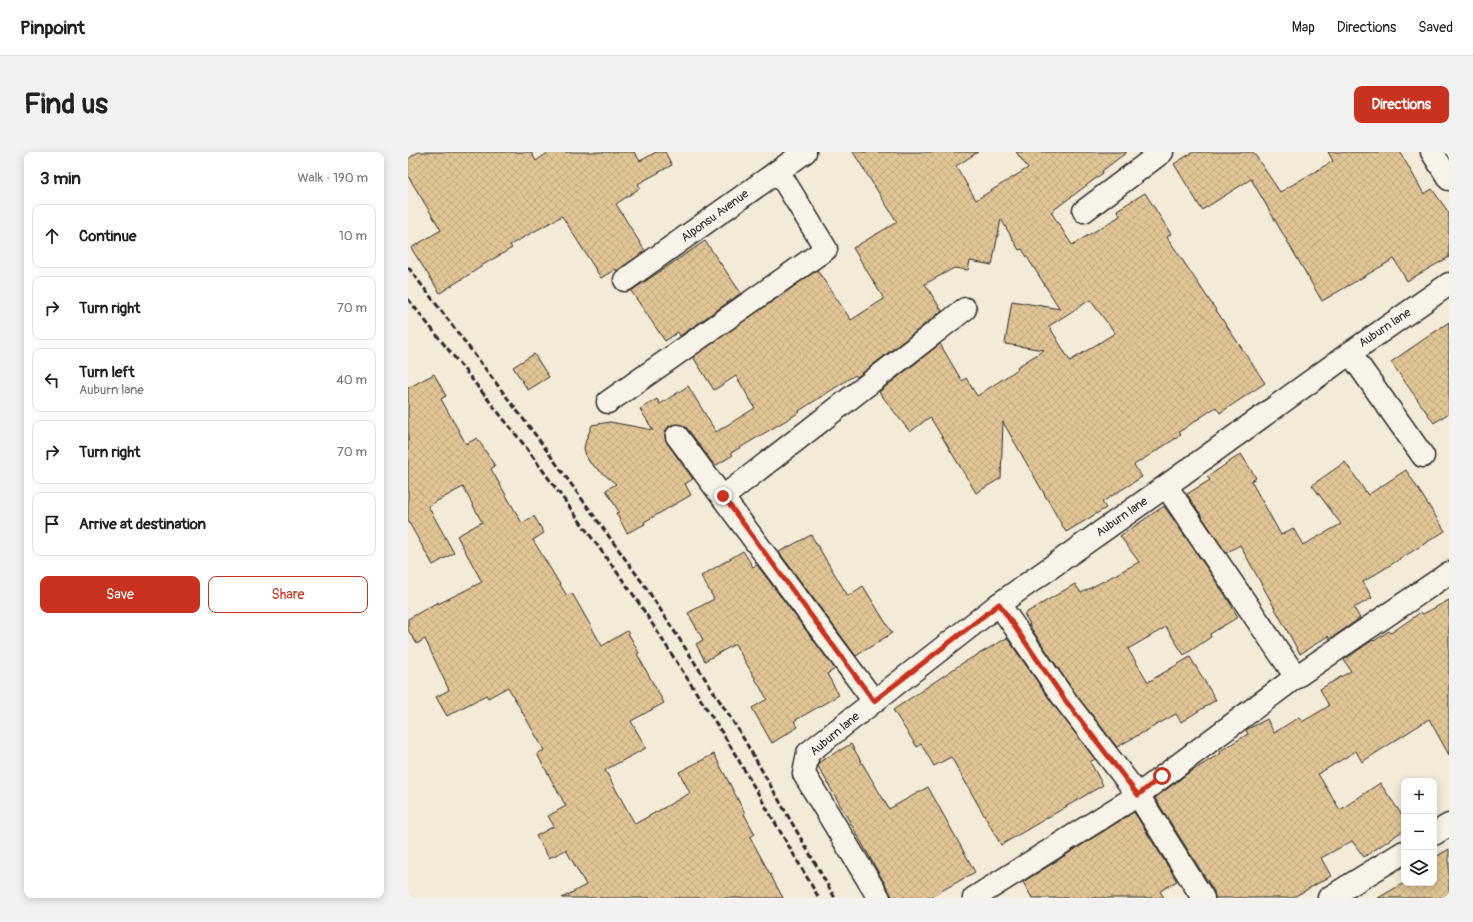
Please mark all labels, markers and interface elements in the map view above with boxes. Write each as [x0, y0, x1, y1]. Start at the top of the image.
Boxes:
text: Pinpoint [20, 16, 85, 40]
text: Map [1292, 19, 1315, 36]
text: Directions [1337, 19, 1396, 36]
text: Saved [1418, 19, 1453, 36]
button: Directions [1354, 86, 1449, 123]
text: Find us [24, 87, 108, 122]
text: 3 min [40, 168, 81, 189]
text: Walk · 190 m [297, 170, 368, 186]
street label: Alponsu Avenue [678, 186, 752, 246]
icon: ahead [41, 225, 63, 247]
text: Continue [79, 227, 137, 246]
text: 10 m [339, 228, 367, 244]
icon: right [41, 297, 63, 319]
text: Turn right [79, 299, 140, 318]
text: 70 m [337, 300, 367, 316]
street label: Auburn lane [1356, 305, 1414, 351]
text: Turn left [79, 363, 135, 382]
icon: left [41, 369, 63, 391]
text: 40 m [336, 372, 367, 388]
text: Auburn lane [79, 382, 144, 398]
icon: right [41, 441, 63, 463]
text: Turn right [79, 443, 140, 462]
text: 70 m [337, 444, 367, 460]
route end [714, 487, 732, 505]
street label: Auburn lane [1093, 494, 1151, 540]
icon: arrive [41, 513, 63, 535]
text: Arrive at destination [79, 515, 206, 534]
button: Save [40, 576, 200, 613]
button: Share [208, 576, 368, 613]
street label: Auburn lane [807, 709, 863, 759]
route start [1153, 767, 1171, 785]
map controls [1401, 778, 1437, 886]
button: + [1401, 778, 1437, 814]
button: − [1401, 814, 1437, 850]
button: layers [1401, 850, 1437, 886]

